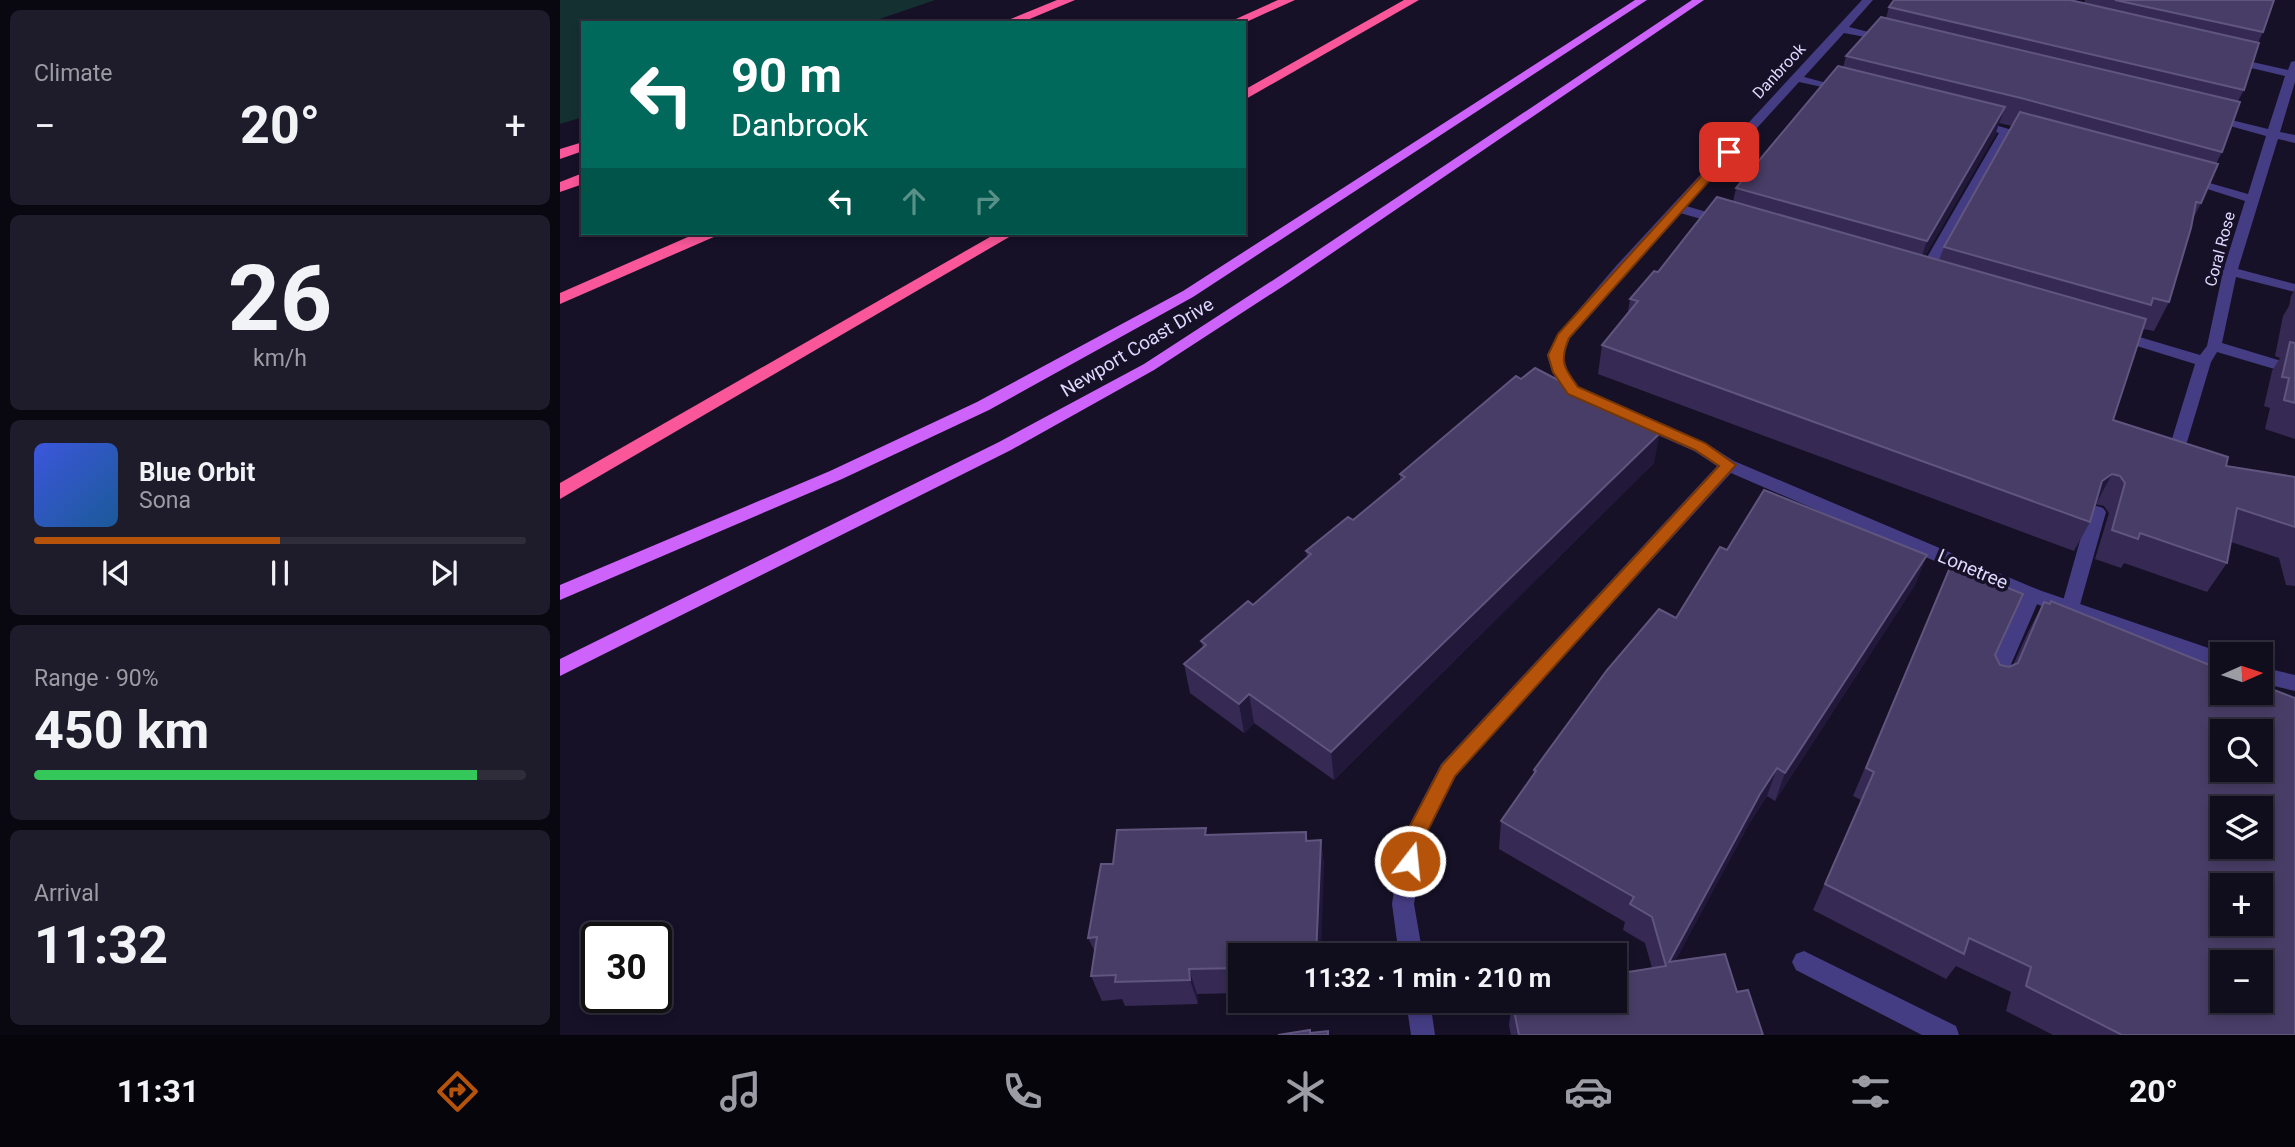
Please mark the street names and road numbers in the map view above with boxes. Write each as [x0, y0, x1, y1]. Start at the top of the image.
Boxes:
street label: Danbrook [1749, 39, 1810, 103]
street label: Coral Rose [2201, 209, 2239, 289]
street label: Newport Coast Drive [1056, 292, 1218, 402]
street label: Lonetree [1934, 544, 2012, 594]

